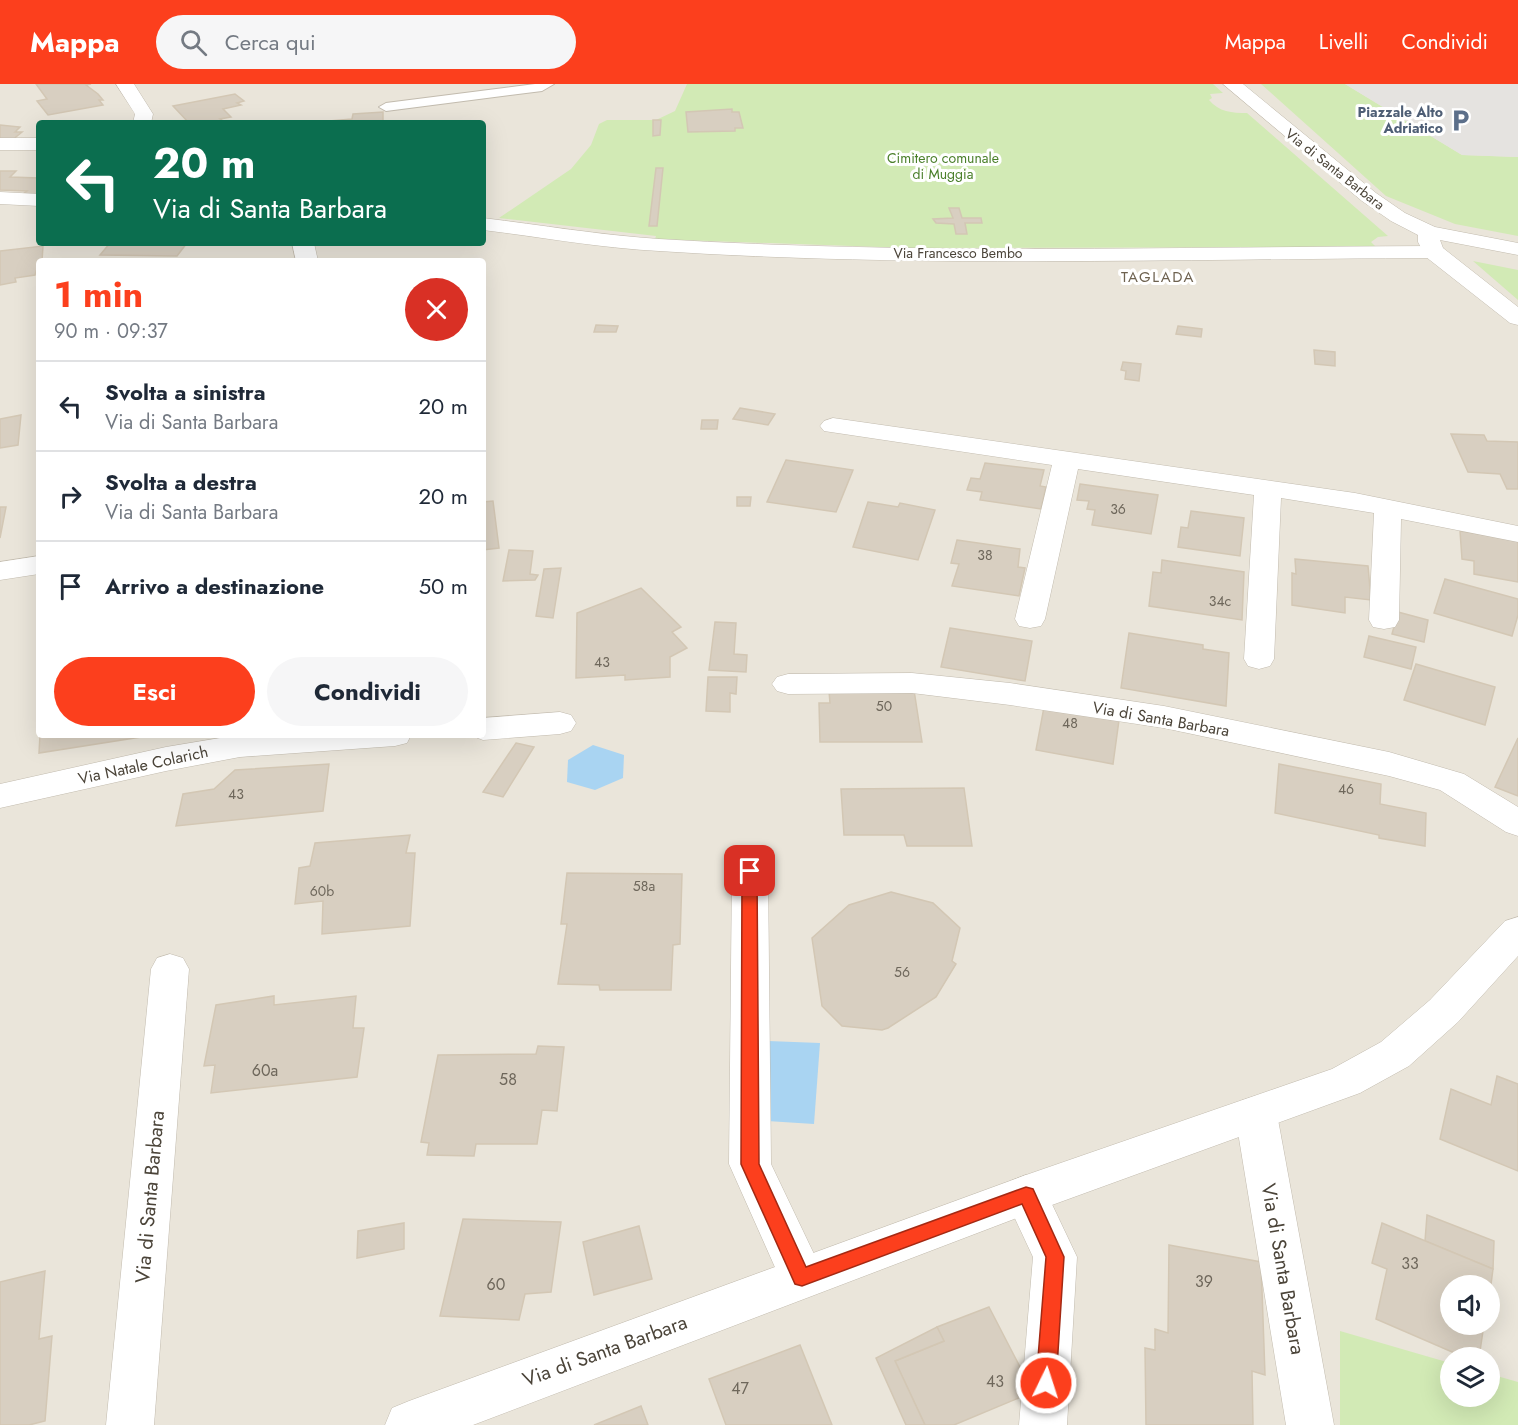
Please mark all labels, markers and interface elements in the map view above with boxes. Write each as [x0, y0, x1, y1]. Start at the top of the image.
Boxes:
search box [156, 15, 576, 69]
text: Mappa [30, 22, 120, 63]
icon: search [177, 26, 210, 59]
text: Cerca qui [225, 26, 316, 58]
text: Mappa [1225, 27, 1286, 57]
text: Livelli [1319, 27, 1369, 57]
text: Condividi [1402, 27, 1488, 57]
place label: Piazzale Alto Adriatico [1358, 102, 1443, 138]
parking icon: Piazzale Alto Adriatico [1448, 107, 1474, 133]
street label: Via di Santa Barbara [1281, 124, 1389, 214]
text: 20 m [153, 133, 255, 194]
icon: left [54, 144, 132, 222]
park label: Cimitero comunale di Muggia [887, 148, 999, 184]
text: Via di Santa Barbara [153, 189, 387, 228]
street label: Via Francesco Bembo [893, 243, 1023, 263]
district label: TAGLADA [1121, 266, 1195, 288]
text: 1 min [54, 268, 143, 320]
button: close [405, 278, 468, 341]
text: 90 m · 09:37 [54, 317, 168, 346]
text: Svolta a sinistra [105, 376, 266, 408]
icon: left [54, 390, 87, 423]
text: 20 m [419, 390, 468, 422]
text: Via di Santa Barbara [105, 408, 278, 437]
text: Svolta a destra [105, 466, 257, 498]
icon: right [54, 480, 87, 513]
text: 20 m [419, 480, 468, 512]
text: Via di Santa Barbara [105, 498, 278, 527]
house number: 36 [1110, 499, 1126, 519]
house number: 38 [977, 545, 993, 565]
icon: arrive [54, 570, 87, 603]
text: Arrivo a destinazione [105, 570, 324, 602]
text: 50 m [419, 570, 468, 602]
house number: 34c [1209, 591, 1231, 611]
house number: 43 [594, 652, 610, 672]
button: Esci [54, 657, 255, 726]
button: Condividi [267, 657, 468, 726]
house number: 50 [876, 696, 892, 716]
street label: Via di Santa Barbara [1091, 696, 1231, 742]
house number: 48 [1062, 713, 1078, 733]
street label: Via Natale Colarich [76, 740, 210, 790]
house number: 46 [1338, 779, 1354, 799]
house number: 43 [228, 784, 244, 804]
pin [724, 845, 775, 896]
icon: arrive [733, 854, 766, 887]
house number: 58a [633, 876, 655, 896]
house number: 60b [310, 881, 334, 901]
house number: 56 [894, 962, 910, 982]
house number: 60a [252, 1059, 278, 1082]
house number: 58 [499, 1068, 517, 1091]
street label: Via di Santa Barbara [128, 1109, 172, 1285]
street label: Via di Santa Barbara [1254, 1181, 1312, 1357]
house number: 33 [1401, 1252, 1419, 1275]
house number: 39 [1195, 1270, 1213, 1293]
house number: 60 [487, 1273, 505, 1296]
map controls [1440, 1275, 1500, 1407]
button: sound [1440, 1275, 1500, 1335]
street label: Via di Santa Barbara [519, 1308, 691, 1394]
button: layers [1440, 1347, 1500, 1407]
position arrow [1014, 1351, 1078, 1415]
house number: 43 [986, 1370, 1004, 1393]
house number: 47 [731, 1377, 749, 1400]

